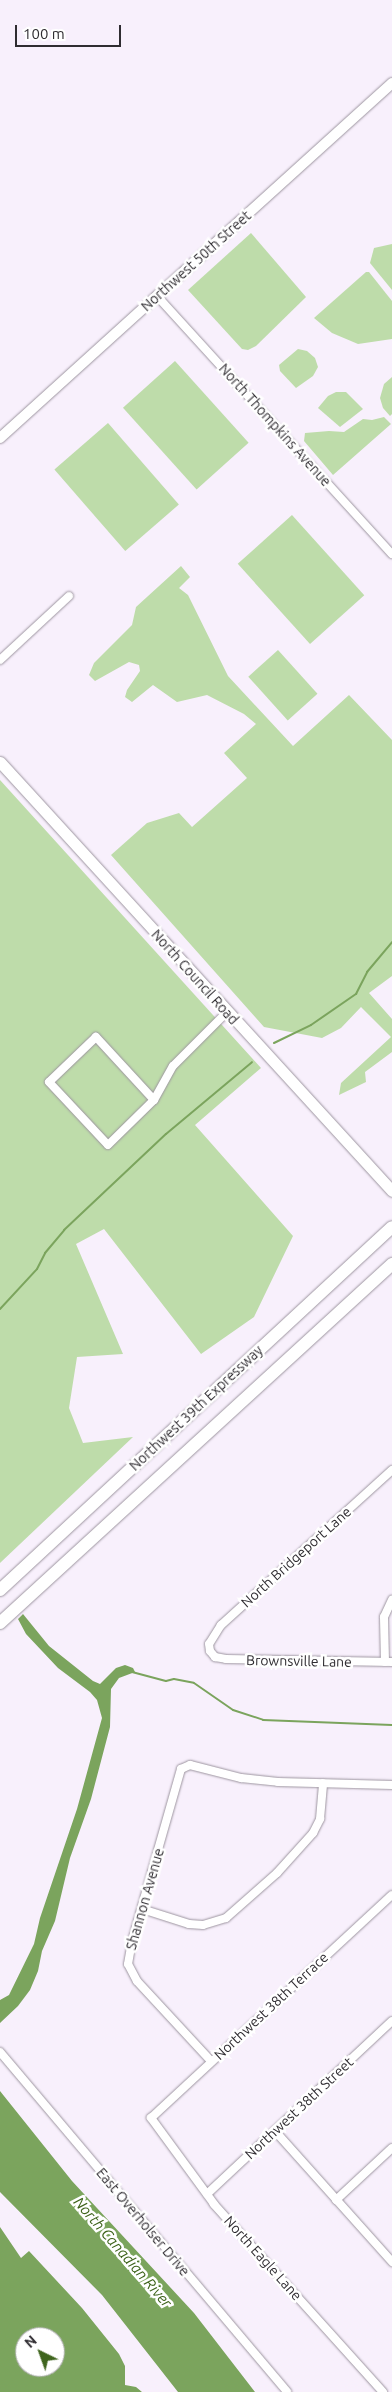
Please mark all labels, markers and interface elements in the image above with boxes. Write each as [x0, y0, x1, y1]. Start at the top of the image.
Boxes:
scale bar [18, 15, 124, 47]
text: 100 m [23, 25, 65, 42]
street label: Northwest 50th Street [138, 207, 254, 315]
street label: North Thompkins Avenue [215, 360, 335, 490]
street label: North Council Road [148, 926, 242, 1028]
street label: Northwest 39th Expressway [126, 1342, 266, 1474]
street label: North Bridgeport Lane [238, 1503, 354, 1611]
street label: Brownsville Lane [246, 1652, 352, 1670]
street label: Shannon Avenue [122, 1846, 168, 1952]
street label: Northwest 38th Terrace [211, 1949, 331, 2063]
street label: Northwest 38th Street [241, 2053, 357, 2163]
street label: East Overholser Drive [93, 2165, 193, 2279]
water label: North Canadian River [70, 2193, 176, 2311]
street label: North Eagle Lane [221, 2212, 305, 2304]
north arrow [15, 2327, 65, 2377]
text: N [21, 2332, 40, 2351]

